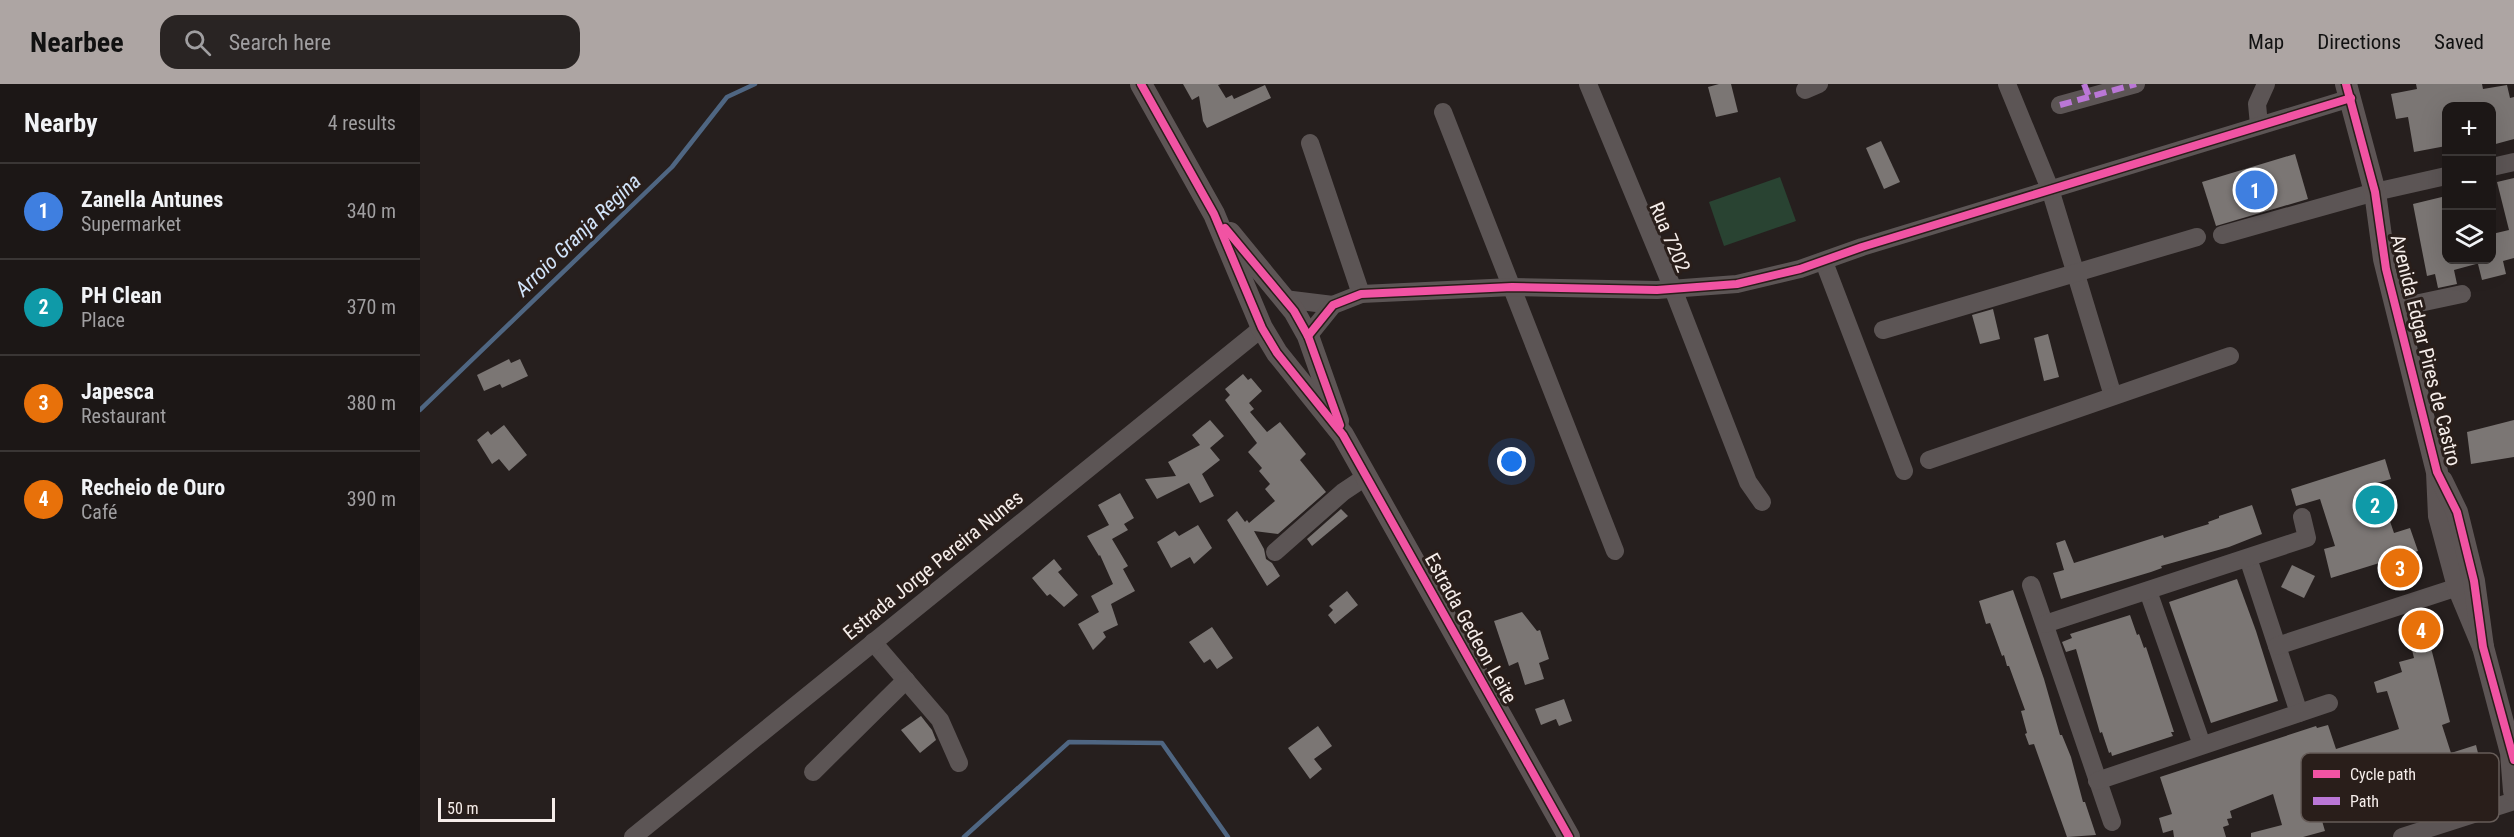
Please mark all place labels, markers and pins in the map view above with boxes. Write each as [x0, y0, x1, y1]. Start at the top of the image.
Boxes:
pin: 1 [2236, 168, 2274, 212]
pin: 2 [2356, 482, 2394, 528]
pin: 3 [2380, 546, 2420, 590]
pin: 4 [2402, 608, 2440, 652]

